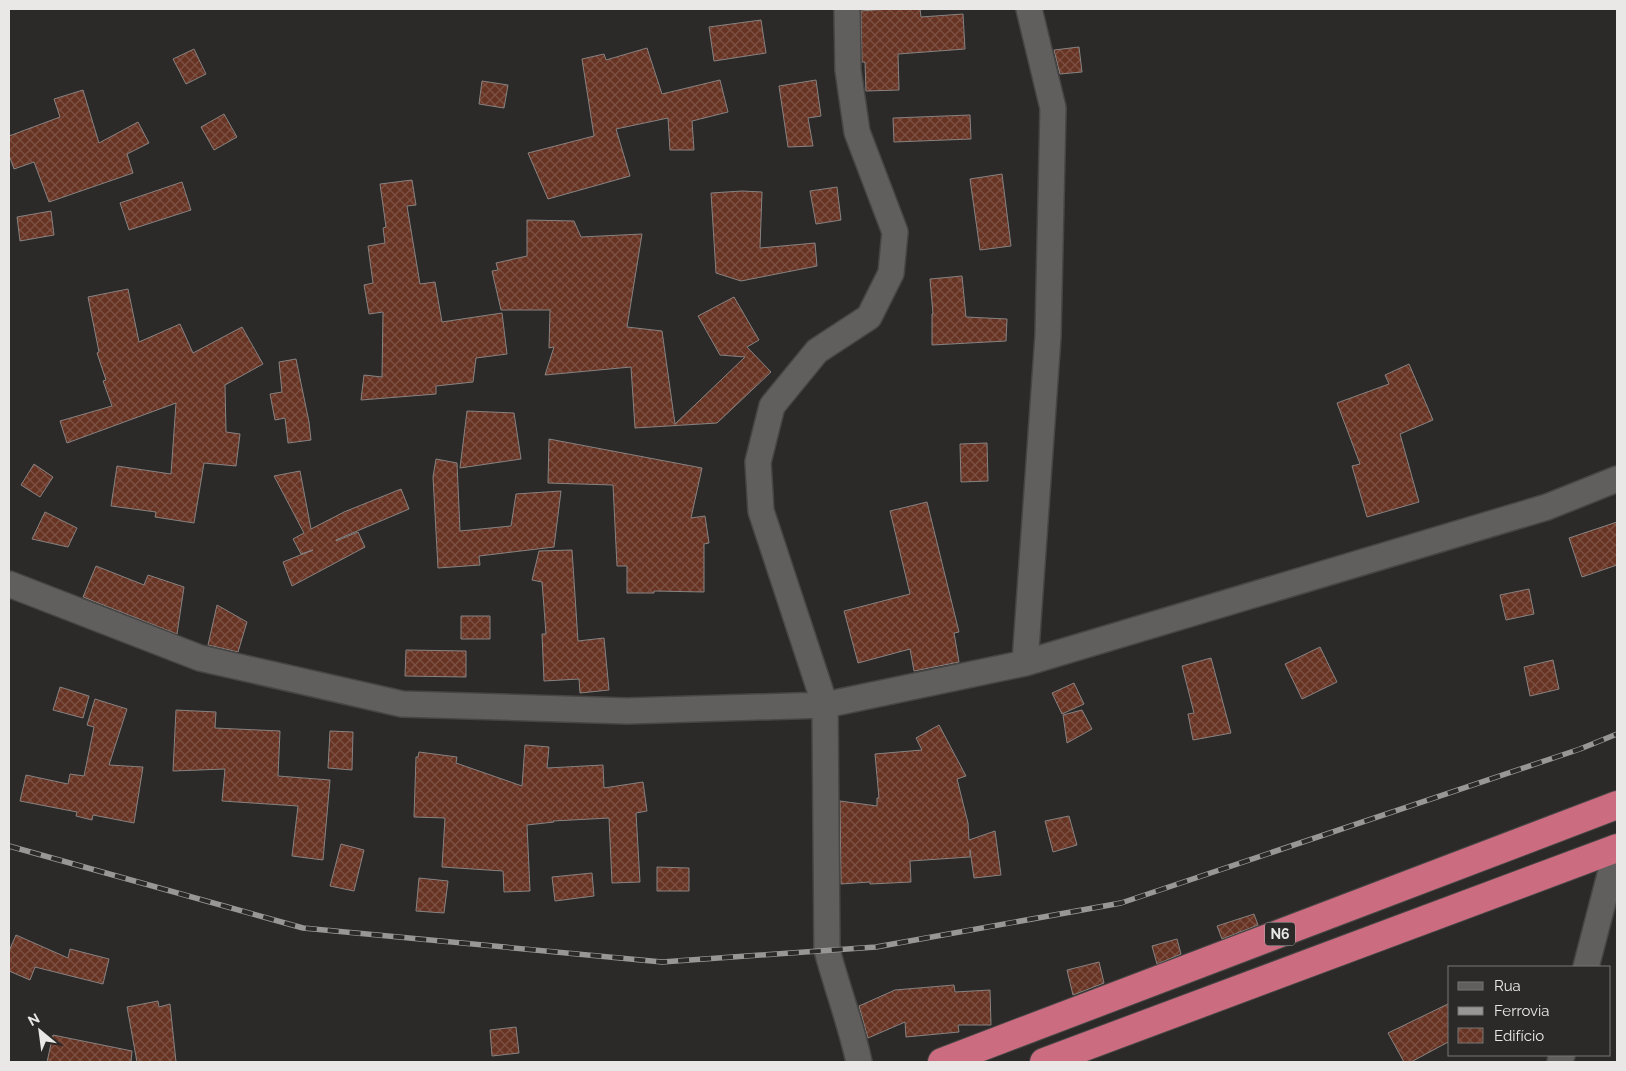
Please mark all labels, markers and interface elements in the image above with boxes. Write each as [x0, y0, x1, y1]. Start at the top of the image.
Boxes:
road number: N6 [1265, 922, 1295, 946]
legend [1448, 966, 1611, 1056]
text: Rua [1494, 977, 1521, 995]
text: Ferrovia [1494, 1002, 1550, 1020]
north arrow [15, 1006, 65, 1056]
text: N [25, 1010, 42, 1029]
text: Edifício [1494, 1027, 1544, 1045]

